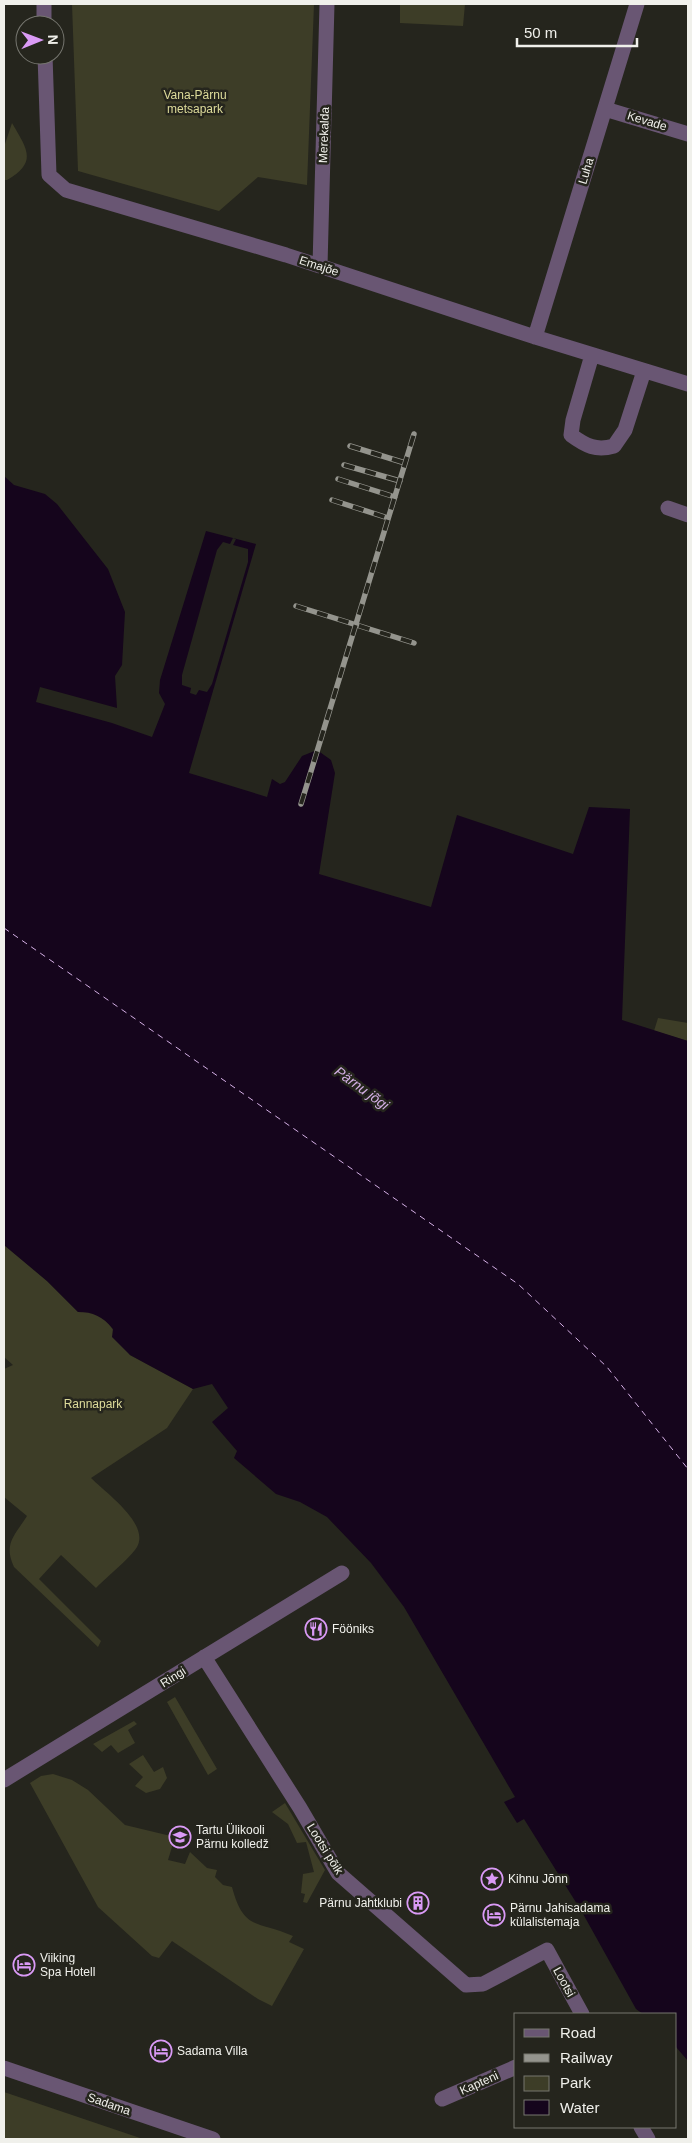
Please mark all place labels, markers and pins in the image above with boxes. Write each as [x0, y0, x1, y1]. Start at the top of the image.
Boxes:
restaurant icon: Fööniks [304, 1617, 328, 1641]
place label: Fööniks [332, 1622, 374, 1636]
place label: Tartu Ülikooli Pärnu kolledž [196, 1823, 269, 1851]
school or university icon: Tartu Ülikooli Pärnu kolledž [168, 1825, 192, 1849]
place icon: Kihnu Jõnn [480, 1867, 504, 1891]
place label: Kihnu Jõnn [508, 1872, 568, 1886]
building icon: Pärnu Jahtklubi [406, 1891, 430, 1915]
place label: Pärnu Jahtklubi [319, 1896, 402, 1910]
place label: Pärnu Jahisadama külalistemaja [510, 1901, 610, 1929]
hotel icon: Pärnu Jahisadama külalistemaja [482, 1903, 506, 1927]
place label: Viiking Spa Hotell [40, 1951, 95, 1979]
hotel icon: Viiking Spa Hotell [12, 1953, 36, 1977]
hotel icon: Sadama Villa [149, 2039, 173, 2063]
place label: Sadama Villa [177, 2044, 248, 2058]

